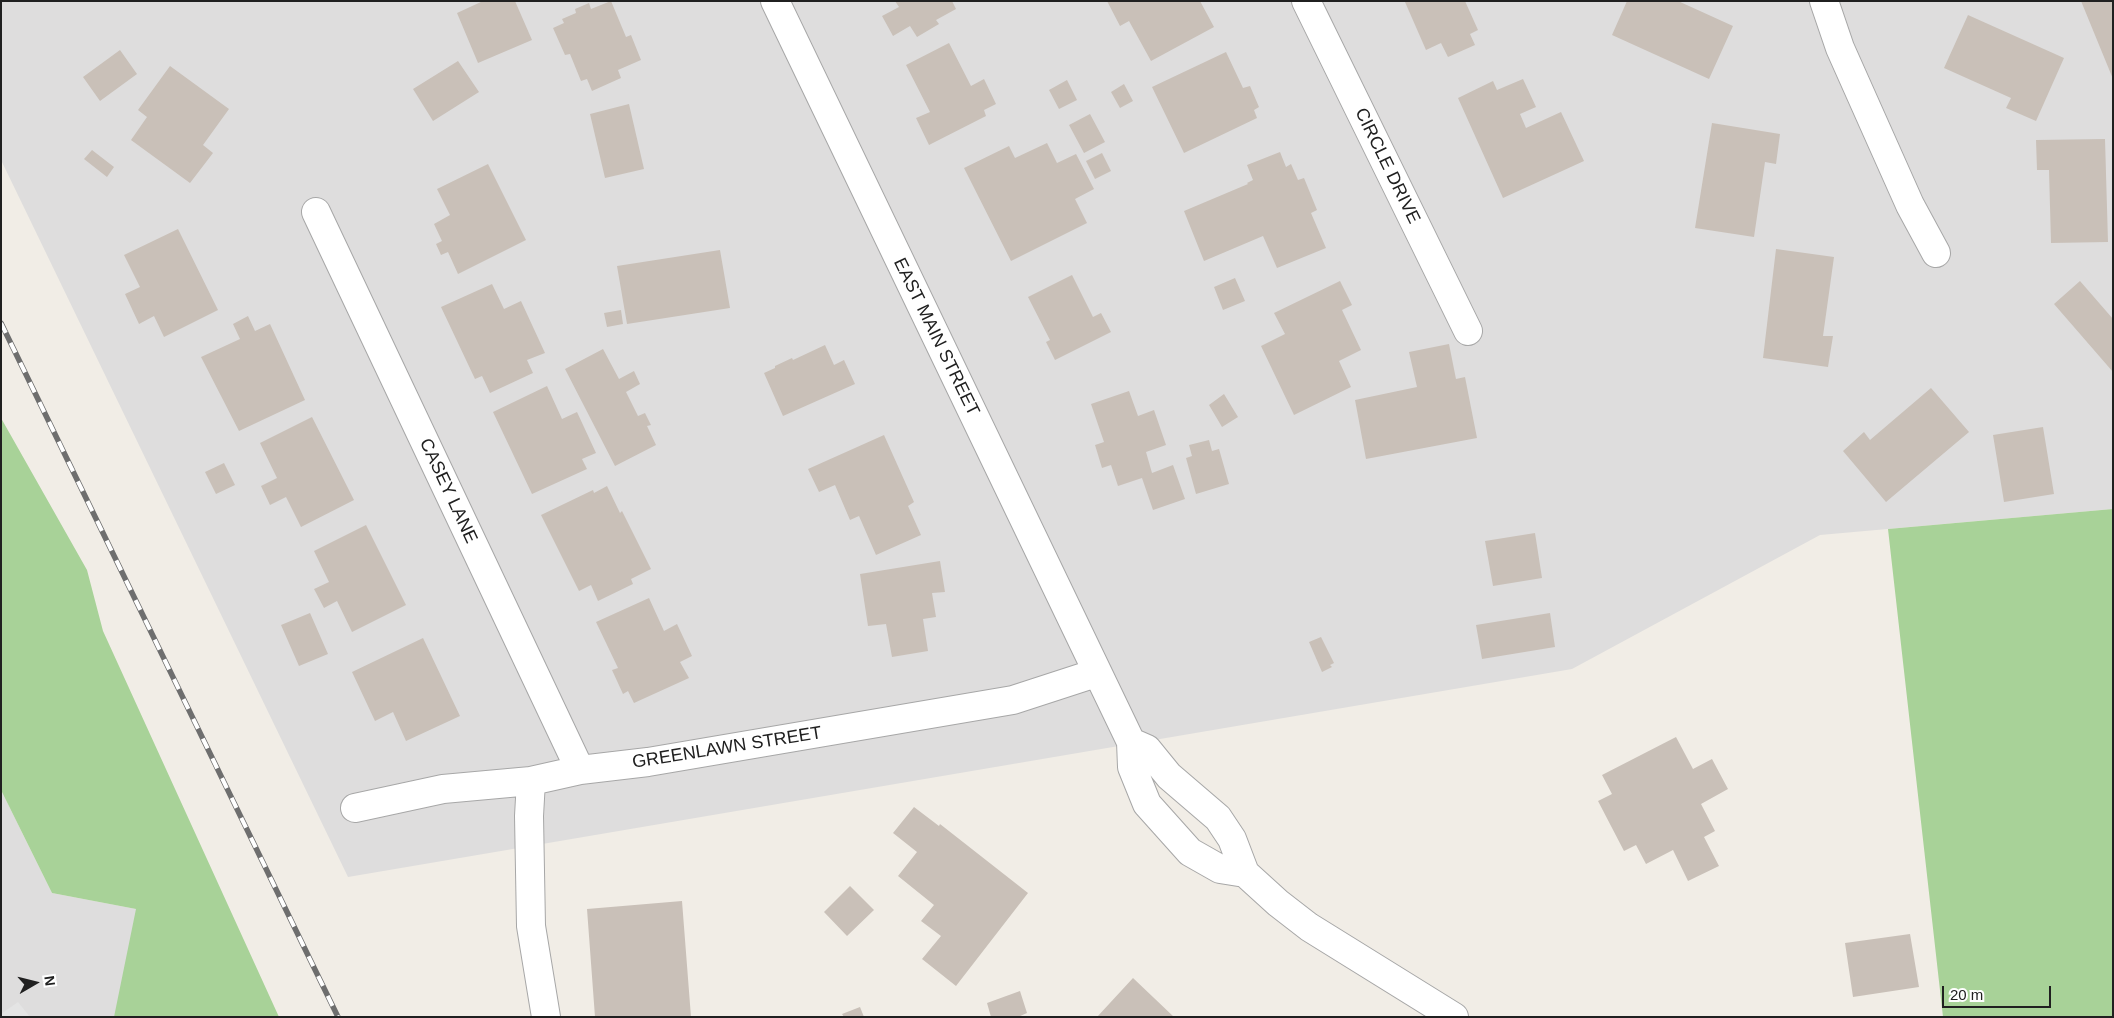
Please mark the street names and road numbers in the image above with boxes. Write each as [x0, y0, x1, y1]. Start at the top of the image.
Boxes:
street label: CIRCLE DRIVE [1350, 105, 1424, 227]
street label: EAST MAIN STREET [888, 255, 984, 419]
street label: CASEY LANE [414, 435, 482, 547]
street label: GREENLAWN STREET [631, 722, 823, 774]

